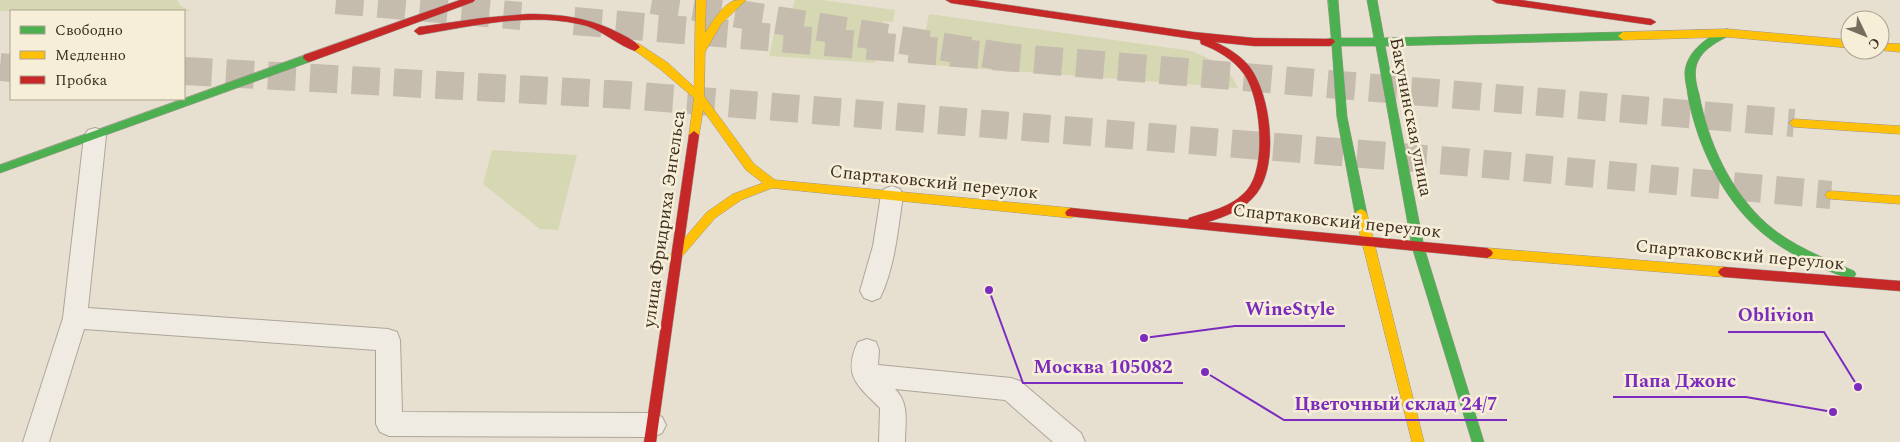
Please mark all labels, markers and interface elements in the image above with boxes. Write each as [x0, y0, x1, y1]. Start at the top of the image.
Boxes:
legend [10, 10, 185, 100]
north arrow [1840, 10, 1890, 60]
text: Свободно [55, 19, 123, 42]
text: С [1863, 33, 1885, 54]
street label: Бакунинская улица [1382, 35, 1440, 199]
text: Медленно [55, 44, 126, 67]
text: Пробка [55, 69, 108, 92]
street label: улица Фридриха Энгельса [635, 109, 693, 330]
street label: Спартаковский переулок [828, 158, 1040, 206]
street label: Спартаковский переулок [1231, 197, 1443, 245]
street label: Спартаковский переулок [1634, 232, 1846, 278]
callout: WineStyle [1235, 292, 1345, 326]
text: WineStyle [1245, 295, 1335, 324]
callout: Oblivion [1728, 298, 1824, 332]
text: Oblivion [1738, 301, 1814, 330]
callout: Москва 105082 [1023, 349, 1183, 383]
text: Москва 105082 [1033, 353, 1173, 382]
callout: Папа Джонс [1613, 363, 1746, 397]
text: Папа Джонс [1624, 367, 1736, 396]
callout: Цветочный склад 24/7 [1284, 386, 1507, 420]
text: Цветочный склад 24/7 [1294, 390, 1498, 419]

